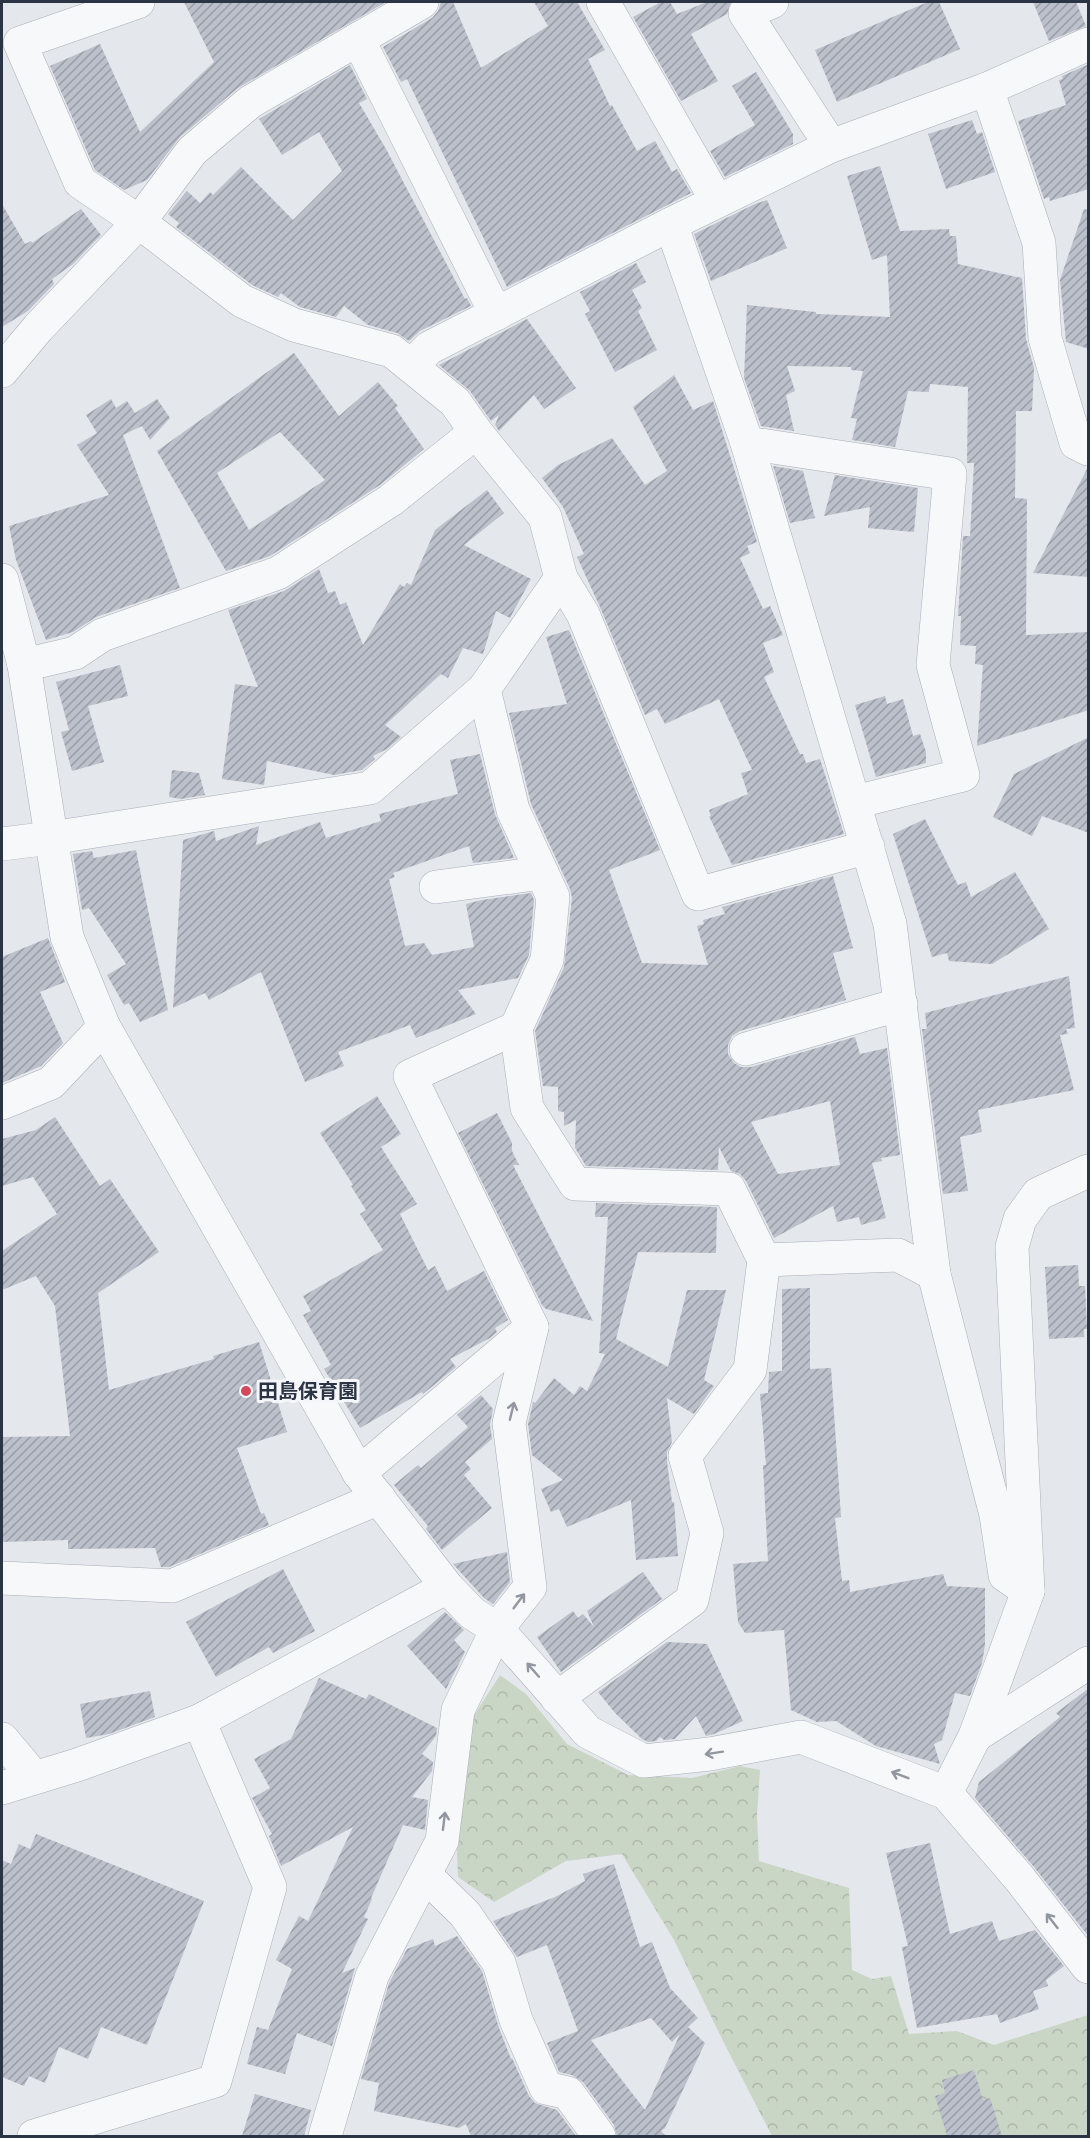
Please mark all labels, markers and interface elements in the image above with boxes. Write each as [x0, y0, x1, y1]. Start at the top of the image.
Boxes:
place label: 田島保育園 [258, 1378, 358, 1404]
marker: 田島保育園 [239, 1384, 253, 1398]
one-way arrow [507, 1402, 519, 1421]
one-way arrow [513, 1593, 526, 1609]
one-way arrow [526, 1663, 540, 1678]
one-way arrow [704, 1748, 724, 1759]
one-way arrow [891, 1769, 910, 1780]
one-way arrow [439, 1811, 450, 1831]
one-way arrow [1046, 1913, 1059, 1929]

